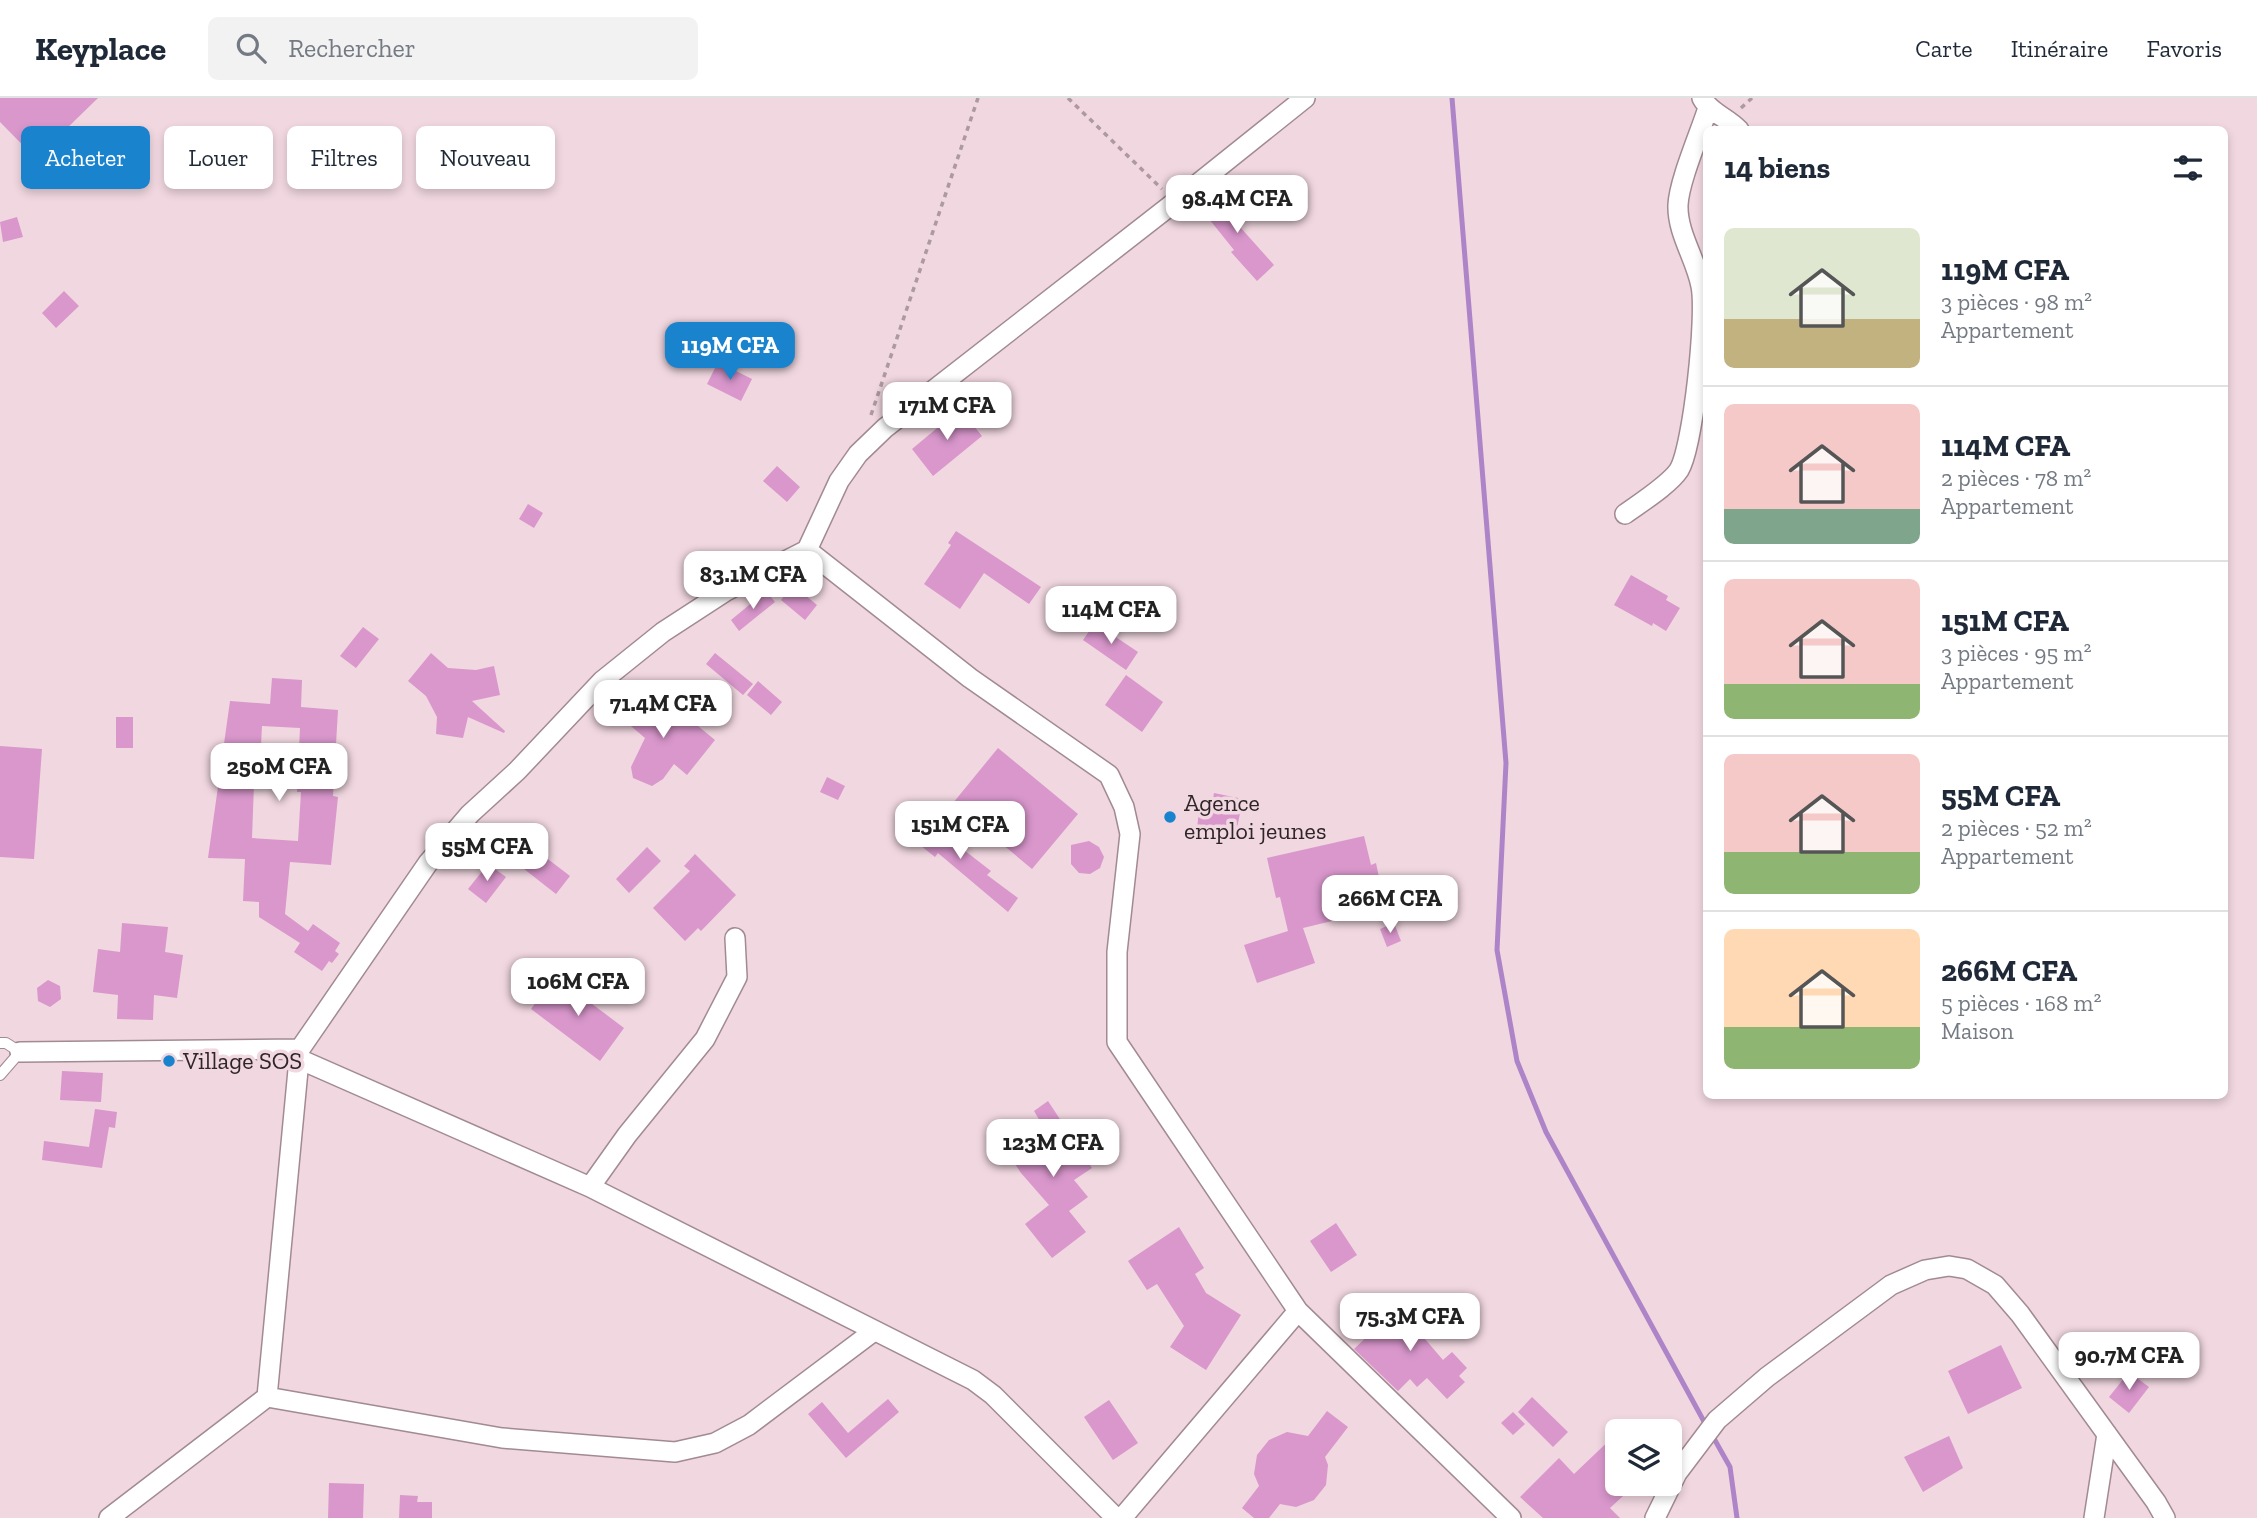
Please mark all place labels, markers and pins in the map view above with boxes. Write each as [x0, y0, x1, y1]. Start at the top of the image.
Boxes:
pin: 98.4M CFA [1157, 176, 1317, 235]
pin: 119M CFA [658, 322, 802, 382]
pin: 171M CFA [875, 382, 1019, 442]
pin: 83.1M CFA [673, 552, 833, 611]
pin: 114M CFA [1039, 587, 1183, 646]
pin: 71.4M CFA [583, 680, 743, 740]
pin: 250M CFA [207, 744, 351, 803]
place label: Agence emploi jeunes [1184, 788, 1326, 845]
pin: 151M CFA [888, 802, 1032, 861]
marker: Agence emploi jeunes [1162, 809, 1178, 825]
pin: 55M CFA [422, 824, 552, 883]
pin: 266M CFA [1318, 876, 1462, 935]
pin: 106M CFA [506, 958, 650, 1018]
place label: Village SOS [182, 1046, 302, 1075]
marker: Village SOS [161, 1053, 177, 1069]
pin: 123M CFA [981, 1119, 1125, 1179]
pin: 75.3M CFA [1330, 1294, 1490, 1353]
pin: 90.7M CFA [2049, 1332, 2209, 1392]

